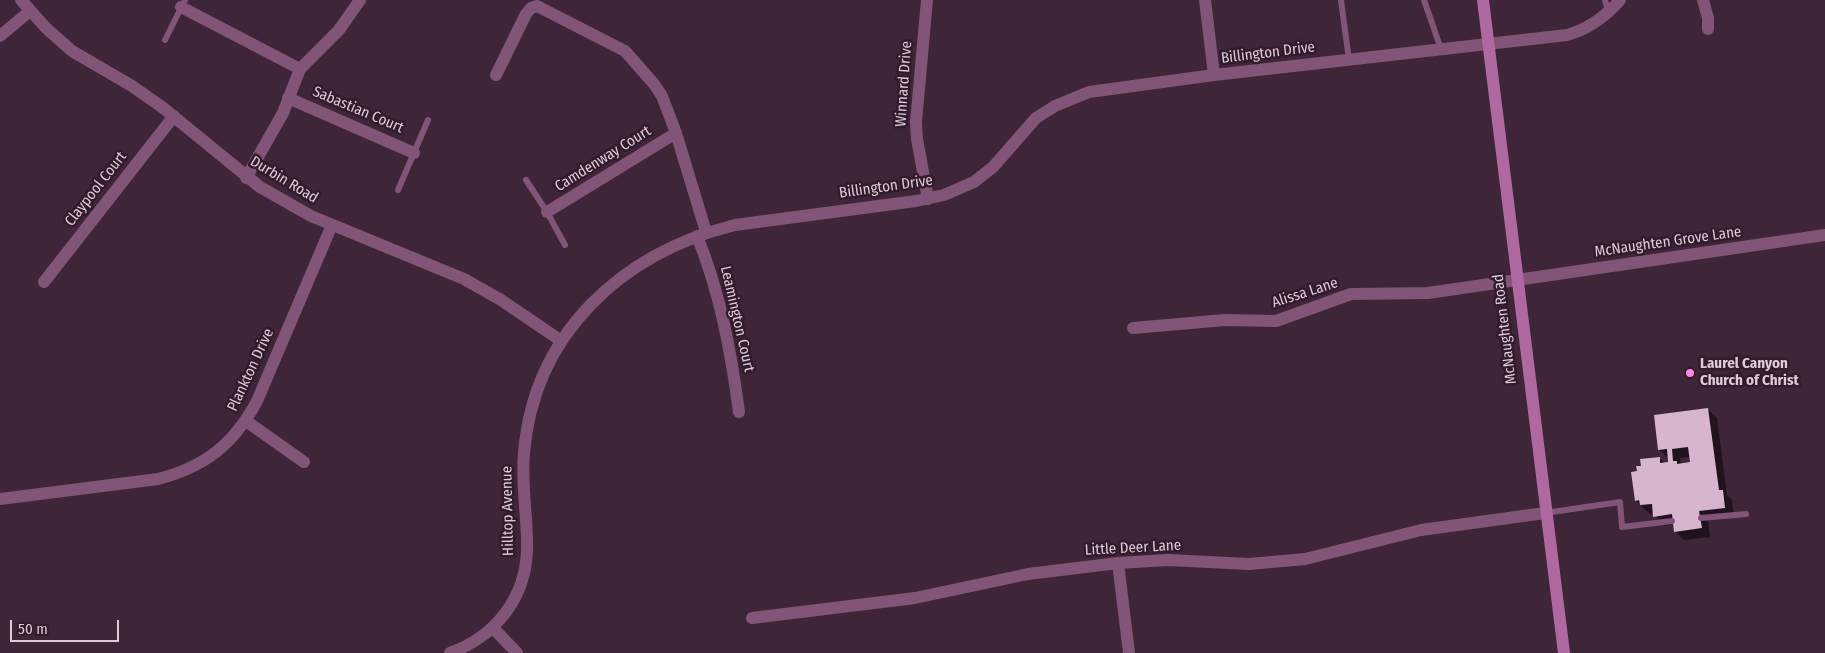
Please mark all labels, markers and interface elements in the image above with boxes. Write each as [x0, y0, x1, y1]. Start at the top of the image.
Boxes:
street label: Billington Drive [1220, 38, 1316, 68]
street label: Winnard Drive [892, 40, 916, 128]
street label: Sabastian Court [310, 83, 406, 137]
street label: Camdenway Court [552, 122, 654, 196]
street label: Claypool Court [61, 148, 131, 230]
street label: Durbin Road [247, 153, 321, 207]
street label: Billington Drive [838, 172, 934, 202]
street label: McNaughten Grove Lane [1594, 223, 1742, 261]
street label: Leamington Court [716, 264, 758, 374]
street label: McNaughten Road [1489, 273, 1521, 385]
street label: Alissa Lane [1270, 274, 1340, 312]
street label: Plankton Drive [224, 326, 278, 414]
place label: Laurel Canyon Church of Christ [1700, 355, 1799, 390]
marker: Laurel Canyon Church of Christ [1684, 367, 1696, 379]
street label: Hilltop Avenue [498, 466, 518, 556]
street label: Little Deer Lane [1084, 536, 1182, 560]
scale bar [12, 610, 121, 642]
text: 50 m [18, 620, 48, 638]

